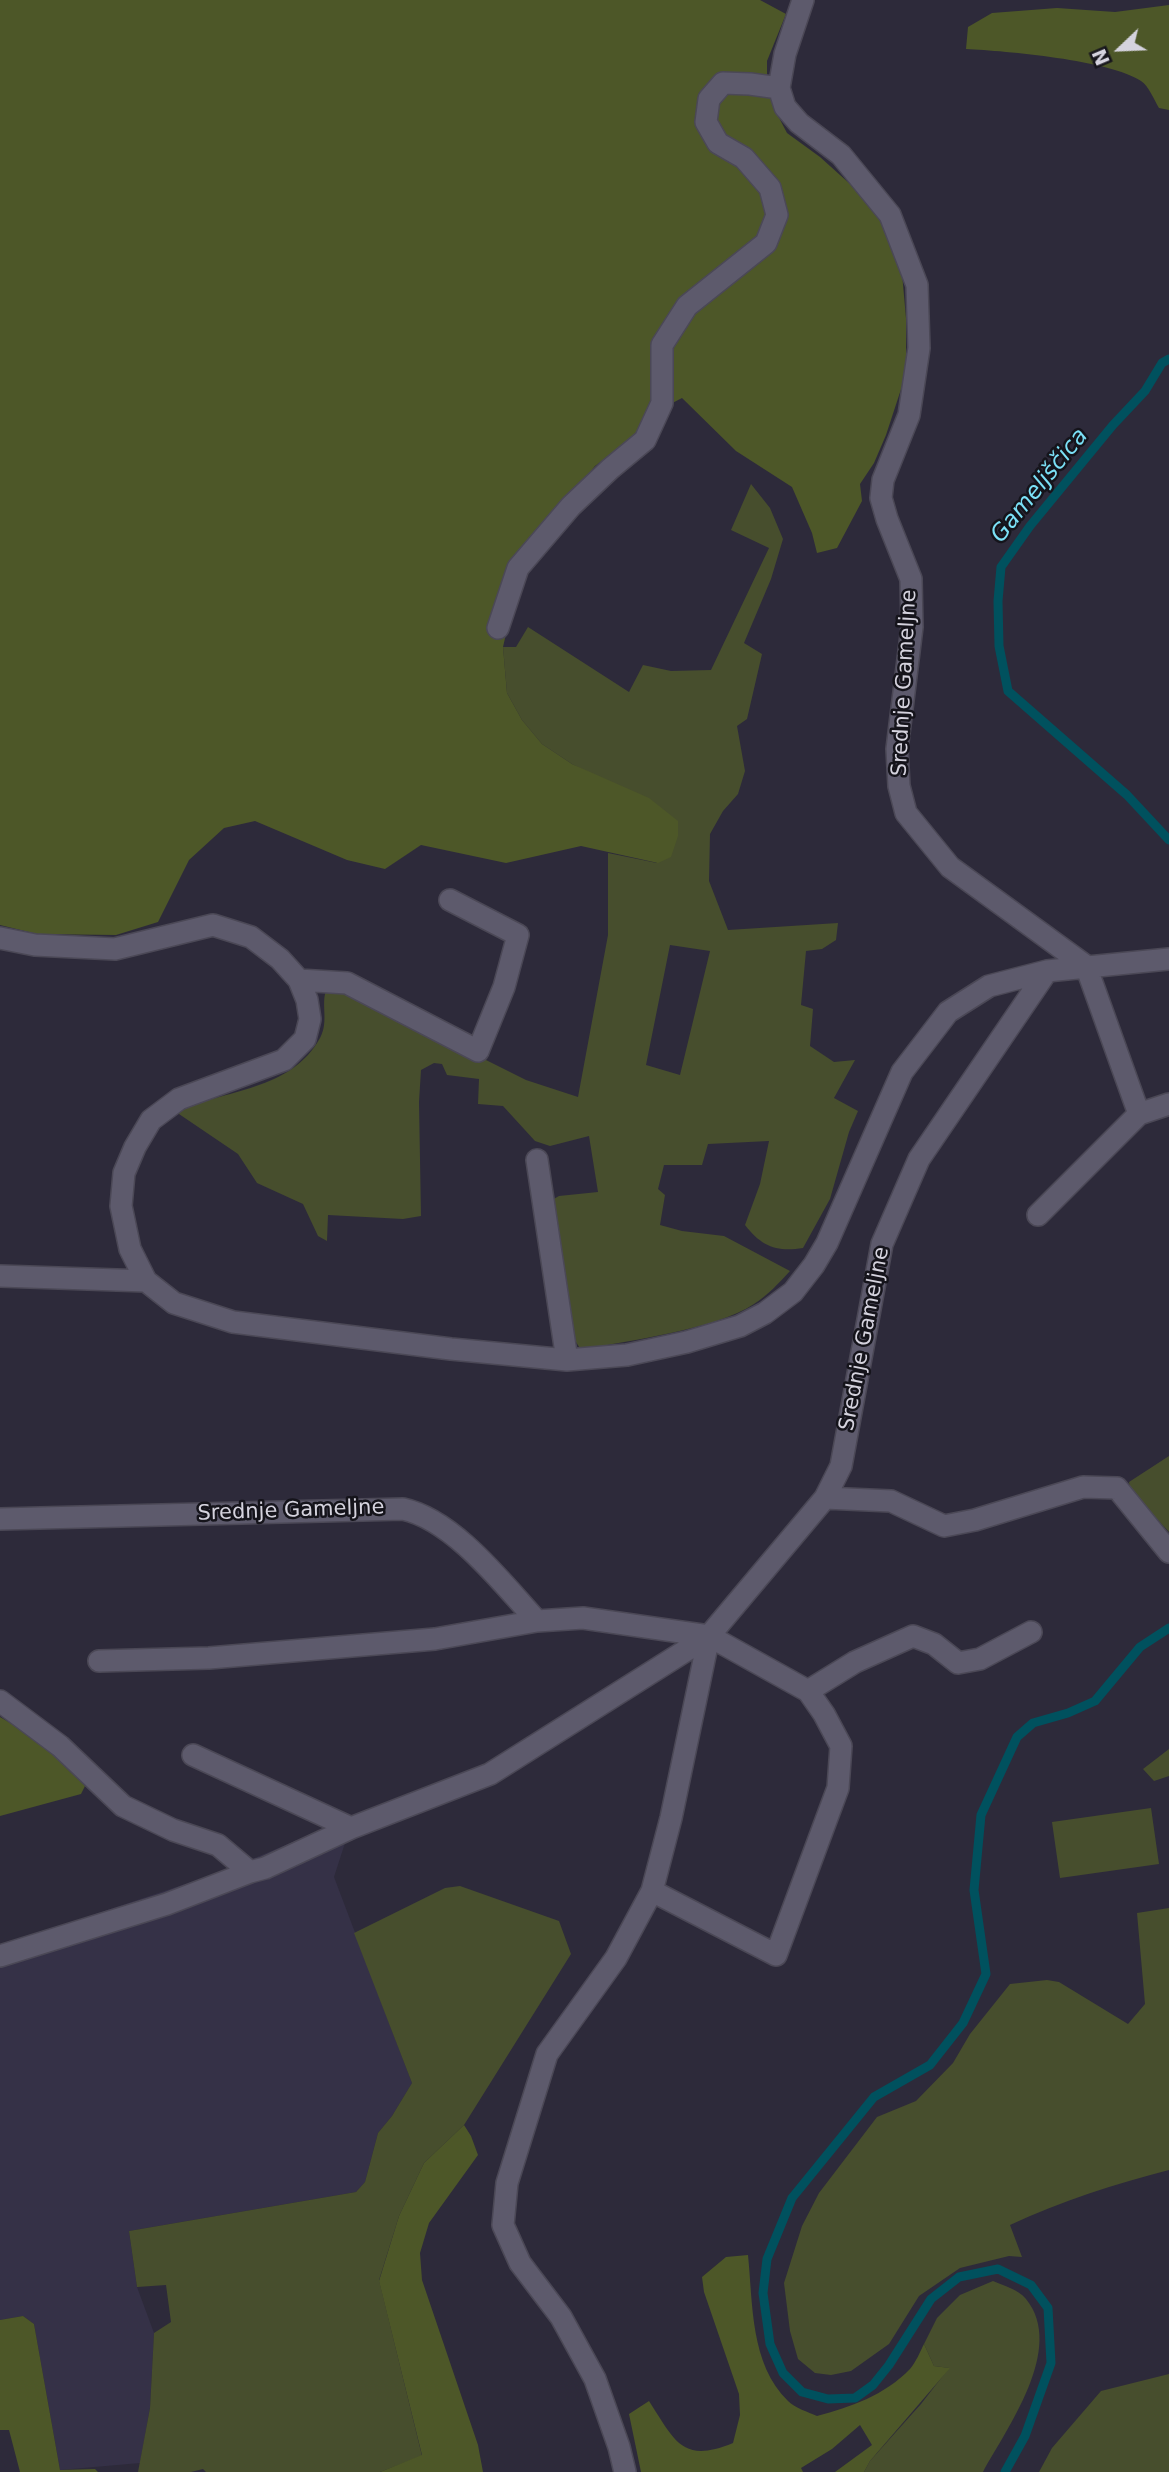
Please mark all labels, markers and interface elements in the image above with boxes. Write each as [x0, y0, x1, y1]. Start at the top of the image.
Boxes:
north arrow [1085, 14, 1155, 84]
text: N [1087, 46, 1114, 69]
water label: Gameljščica [986, 423, 1094, 549]
street label: Srednje Gameljne [888, 589, 922, 777]
street label: Srednje Gameljne [835, 1245, 895, 1433]
street label: Srednje Gameljne [197, 1495, 385, 1527]

